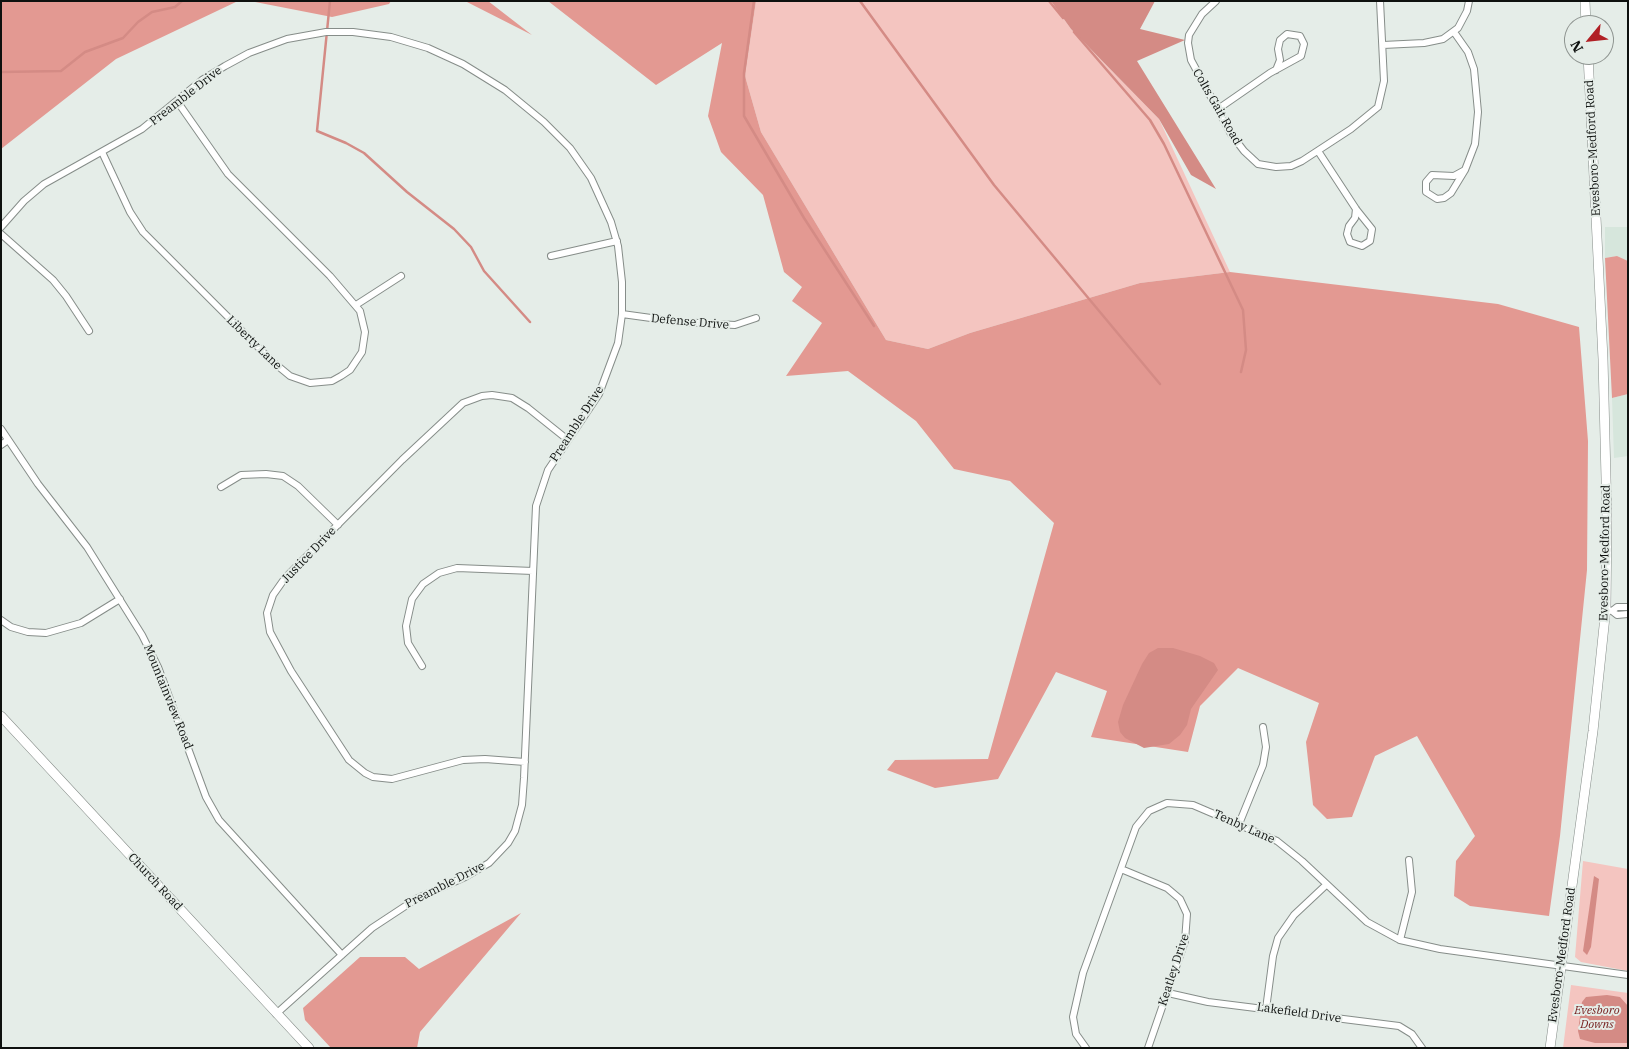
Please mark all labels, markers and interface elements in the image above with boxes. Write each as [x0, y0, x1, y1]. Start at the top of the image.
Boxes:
north arrow [1564, 15, 1614, 65]
text: N [1566, 37, 1587, 56]
street label: Preamble Drive [147, 63, 225, 129]
street label: Colts Gait Road [1189, 66, 1245, 148]
street label: Evesboro-Medford Road [1582, 79, 1604, 217]
street label: Defense Drive [650, 311, 730, 333]
street label: Liberty Lane [223, 313, 285, 373]
street label: Preamble Drive [547, 383, 607, 465]
street label: Evesboro-Medford Road [1597, 485, 1613, 621]
street label: Justice Drive [279, 524, 339, 586]
street label: Mountainview Road [140, 642, 196, 752]
street label: Tenby Lane [1211, 807, 1277, 847]
street label: Church Road [125, 850, 185, 914]
street label: Preamble Drive [403, 859, 487, 911]
street label: Evesboro-Medford Road [1545, 886, 1579, 1024]
street label: Keatley Drive [1156, 932, 1192, 1008]
street label: Lakefield Drive [1256, 1000, 1342, 1026]
park label: Evesboro Downs [1574, 1004, 1620, 1032]

